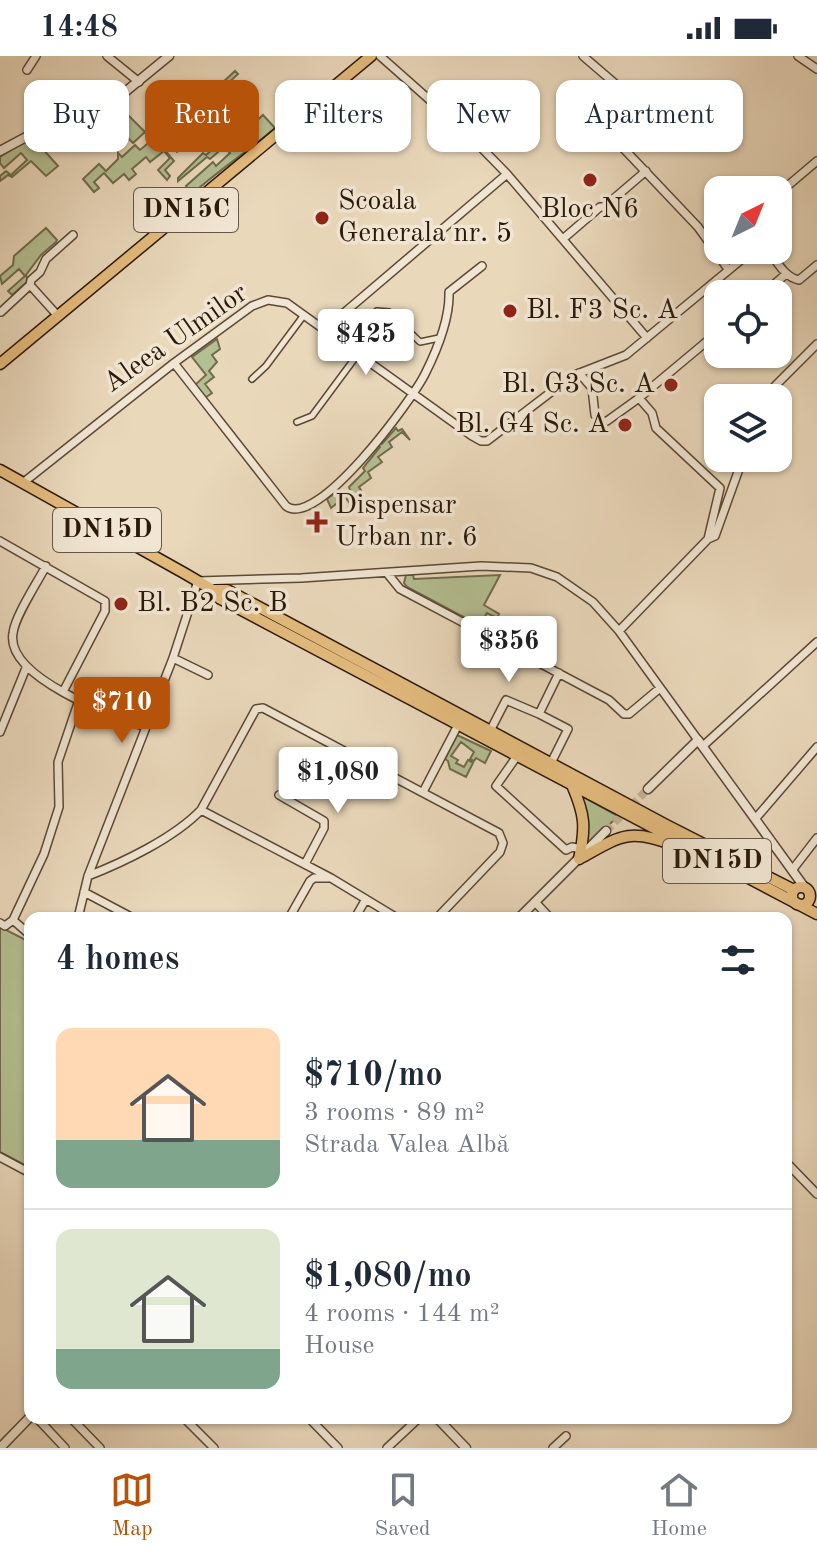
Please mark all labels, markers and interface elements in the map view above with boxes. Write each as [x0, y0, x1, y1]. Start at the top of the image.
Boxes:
text: 14:48 [40, 13, 118, 43]
chip: Buy [24, 80, 129, 152]
chip: Rent [145, 80, 259, 152]
chip: Filters [275, 80, 411, 152]
chip: New [427, 80, 540, 152]
chip: Apartment [556, 80, 743, 152]
marker: Bloc N6 [581, 171, 599, 189]
north arrow [704, 176, 792, 264]
map controls [704, 176, 792, 472]
road number: DN15C [134, 188, 238, 232]
place label: Scoala Generala nr. 5 [338, 188, 512, 248]
place label: Bloc N6 [541, 196, 639, 224]
marker: Scoala Generala nr. 5 [313, 209, 331, 227]
street label: Aleea Ulmilor [99, 279, 253, 399]
button: locate [704, 280, 792, 368]
place label: Bl. F3 Sc. A [526, 297, 678, 325]
marker: Bl. F3 Sc. A [501, 302, 519, 320]
pin: $425 [319, 309, 413, 377]
text: $425 [336, 322, 396, 348]
place label: Bl. G3 Sc. A [502, 371, 655, 399]
marker: Bl. G3 Sc. A [662, 376, 680, 394]
button: layers [704, 384, 792, 472]
place label: Bl. G4 Sc. A [456, 411, 609, 439]
marker: Bl. G4 Sc. A [616, 416, 634, 434]
place label: Dispensar Urban nr. 6 [335, 492, 478, 552]
road number: DN15D [53, 508, 161, 552]
marker: Dispensar Urban nr. 6 [306, 511, 328, 533]
place label: Bl. B2 Sc. B [137, 590, 288, 618]
marker: Bl. B2 Sc. B [112, 595, 130, 613]
pin: $356 [462, 616, 556, 684]
text: $356 [479, 629, 539, 655]
pin: $710 [75, 677, 169, 745]
text: $710 [92, 690, 152, 716]
pin: $1,080 [273, 747, 403, 815]
text: $1,080 [297, 760, 379, 786]
road number: DN15D [663, 839, 771, 883]
icon: filters [716, 938, 760, 982]
text: 4 homes [56, 943, 179, 977]
text: $710/mo [304, 1059, 443, 1093]
icon: home [120, 1060, 216, 1156]
text: 3 rooms · 89 m² [304, 1100, 485, 1126]
text: Strada Valea Albă [304, 1132, 509, 1158]
text: $1,080/mo [304, 1260, 472, 1294]
icon: home [120, 1261, 216, 1357]
text: 4 rooms · 144 m² [304, 1301, 500, 1327]
text: House [304, 1333, 375, 1359]
tab: Map [110, 1468, 154, 1543]
tab: Saved [375, 1468, 431, 1543]
tab: Home [651, 1468, 707, 1543]

